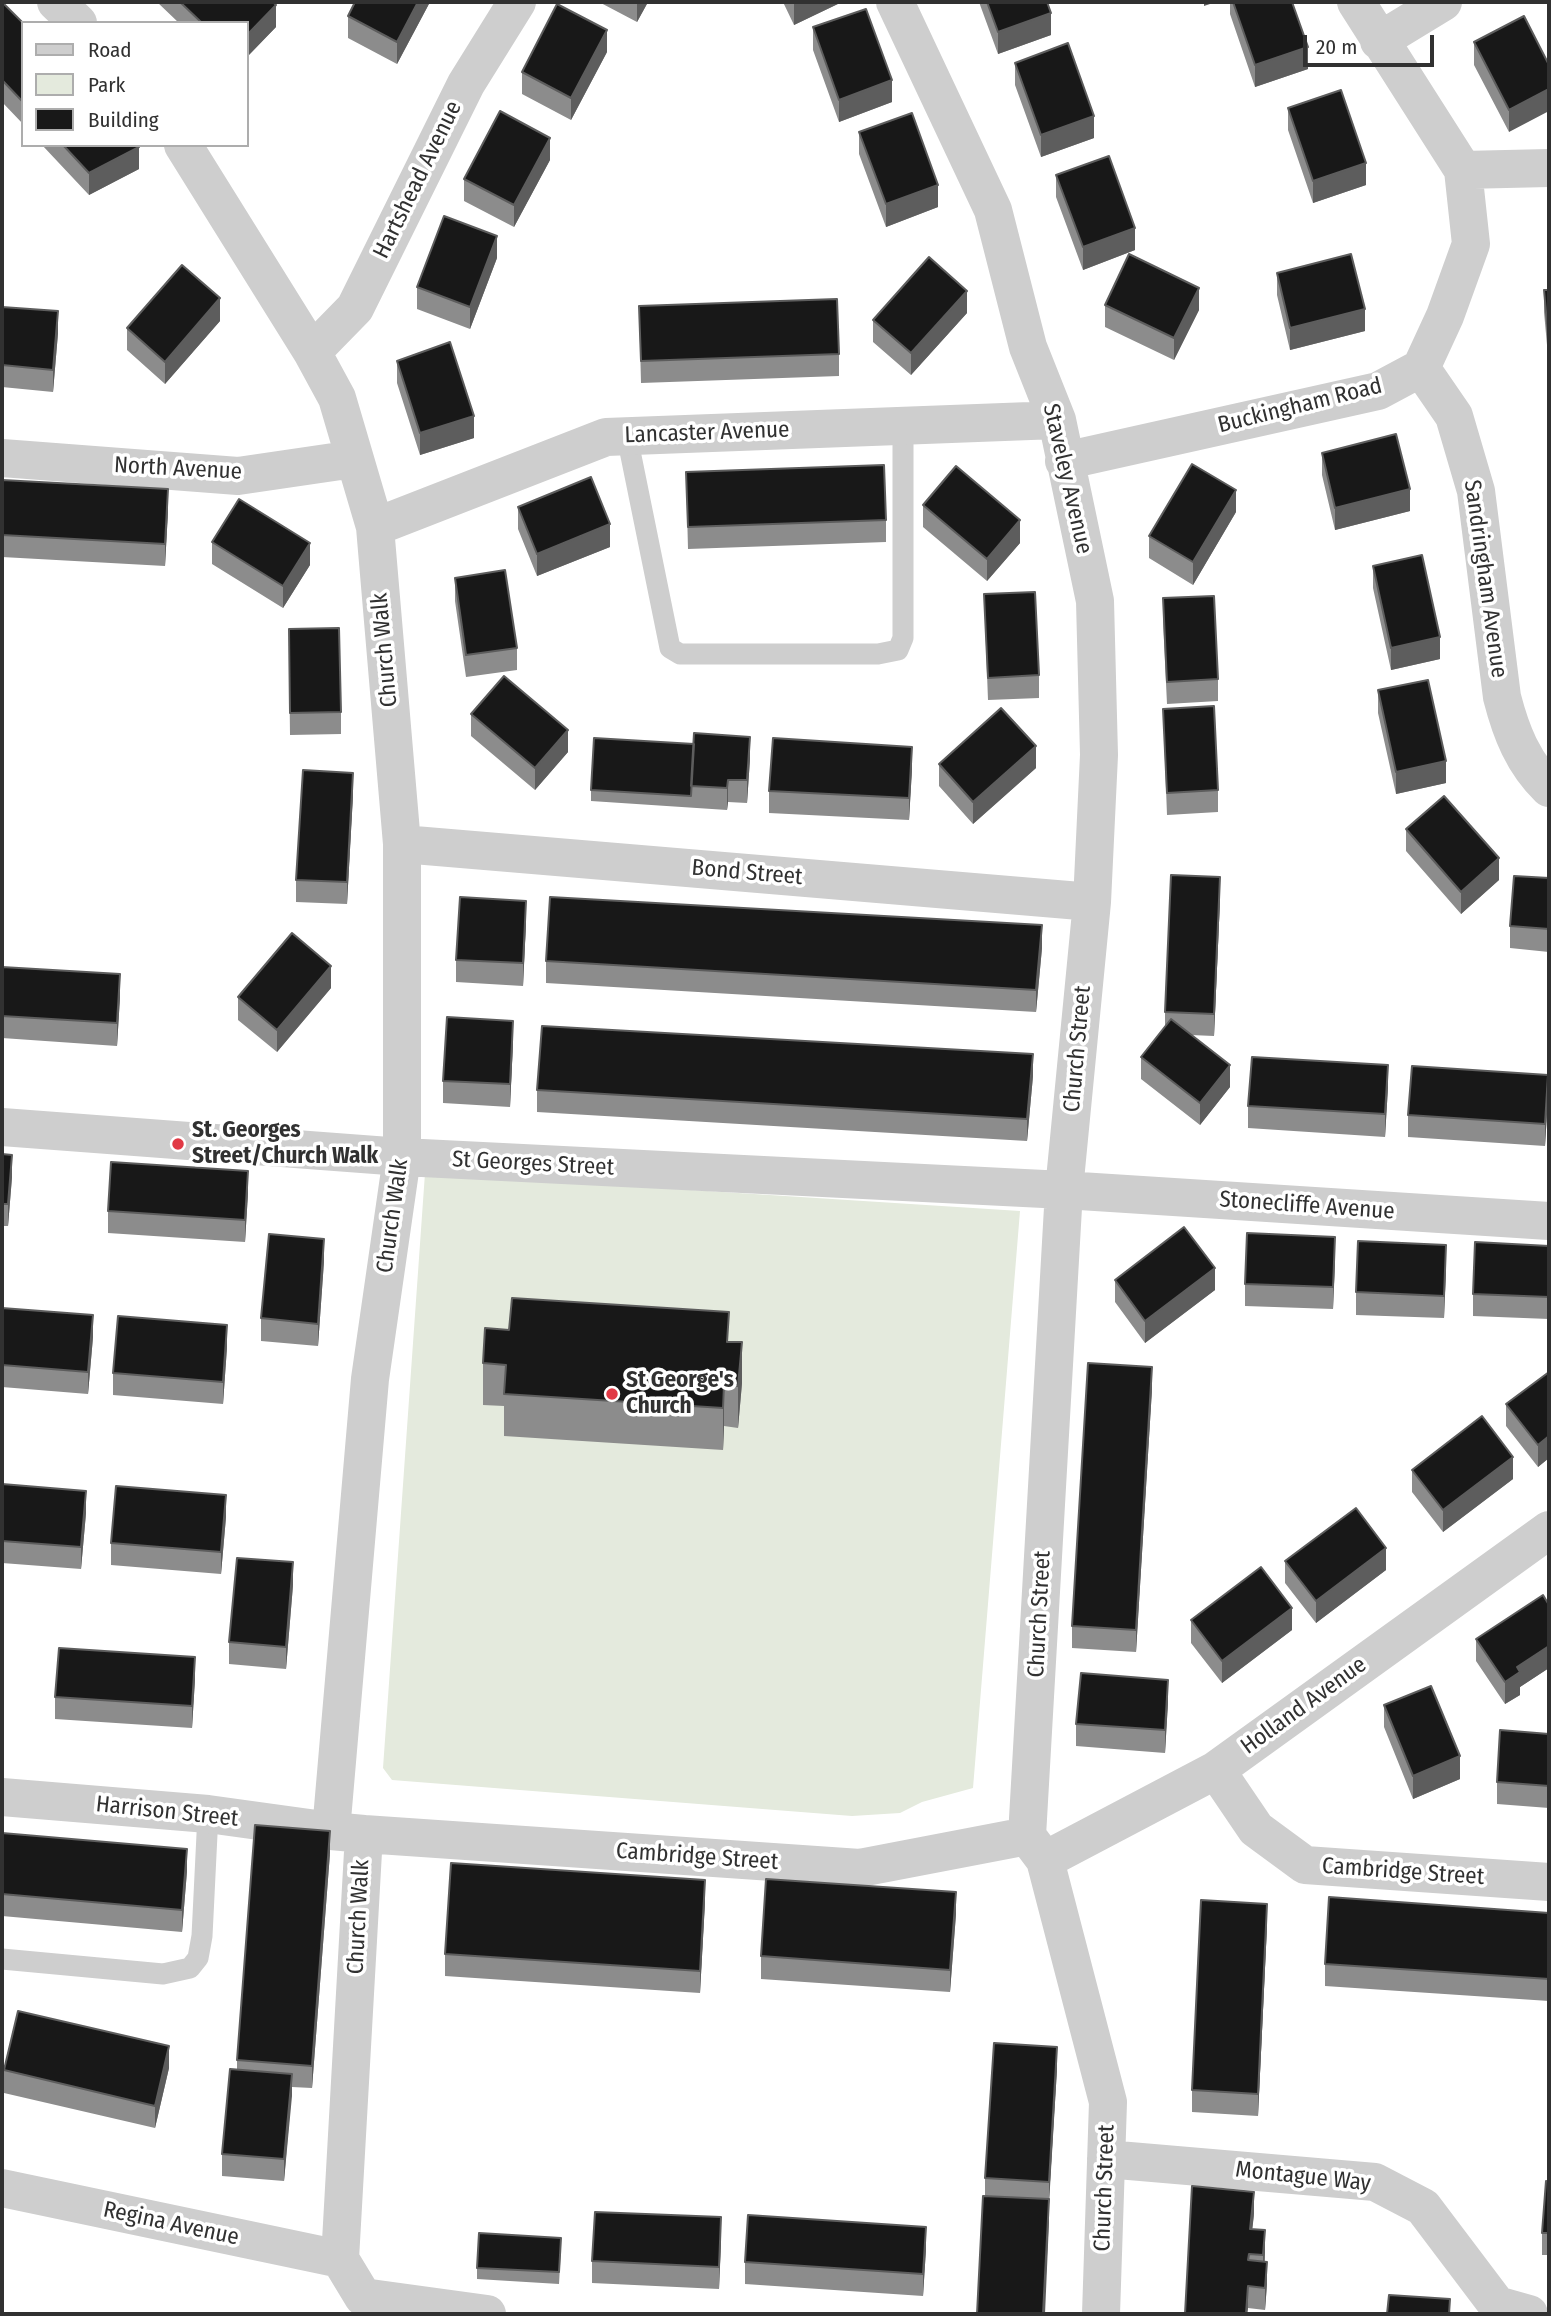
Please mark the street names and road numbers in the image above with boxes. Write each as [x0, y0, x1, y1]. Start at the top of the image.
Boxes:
street label: Hartshead Avenue [368, 97, 468, 263]
street label: Buckingham Road [1215, 372, 1385, 440]
street label: Staveley Avenue [1036, 401, 1098, 557]
street label: Lancaster Avenue [624, 416, 790, 450]
street label: North Avenue [113, 452, 243, 486]
street label: Sandringham Avenue [1457, 478, 1513, 680]
street label: Church Walk [366, 592, 404, 708]
street label: Bond Street [690, 854, 804, 892]
street label: Church Street [1059, 985, 1097, 1113]
street label: St Georges Street [451, 1146, 615, 1182]
street label: Church Walk [371, 1157, 415, 1275]
street label: Stonecliffe Avenue [1218, 1186, 1396, 1226]
street label: Church Street [1023, 1550, 1057, 1678]
street label: Holland Avenue [1236, 1651, 1372, 1761]
street label: Harrison Street [94, 1791, 240, 1833]
street label: Cambridge Street [615, 1838, 779, 1876]
street label: Cambridge Street [1321, 1853, 1485, 1891]
street label: Church Walk [342, 1859, 376, 1975]
street label: Church Street [1089, 2124, 1121, 2252]
street label: Montague Way [1234, 2156, 1372, 2198]
street label: Regina Avenue [101, 2196, 241, 2252]

